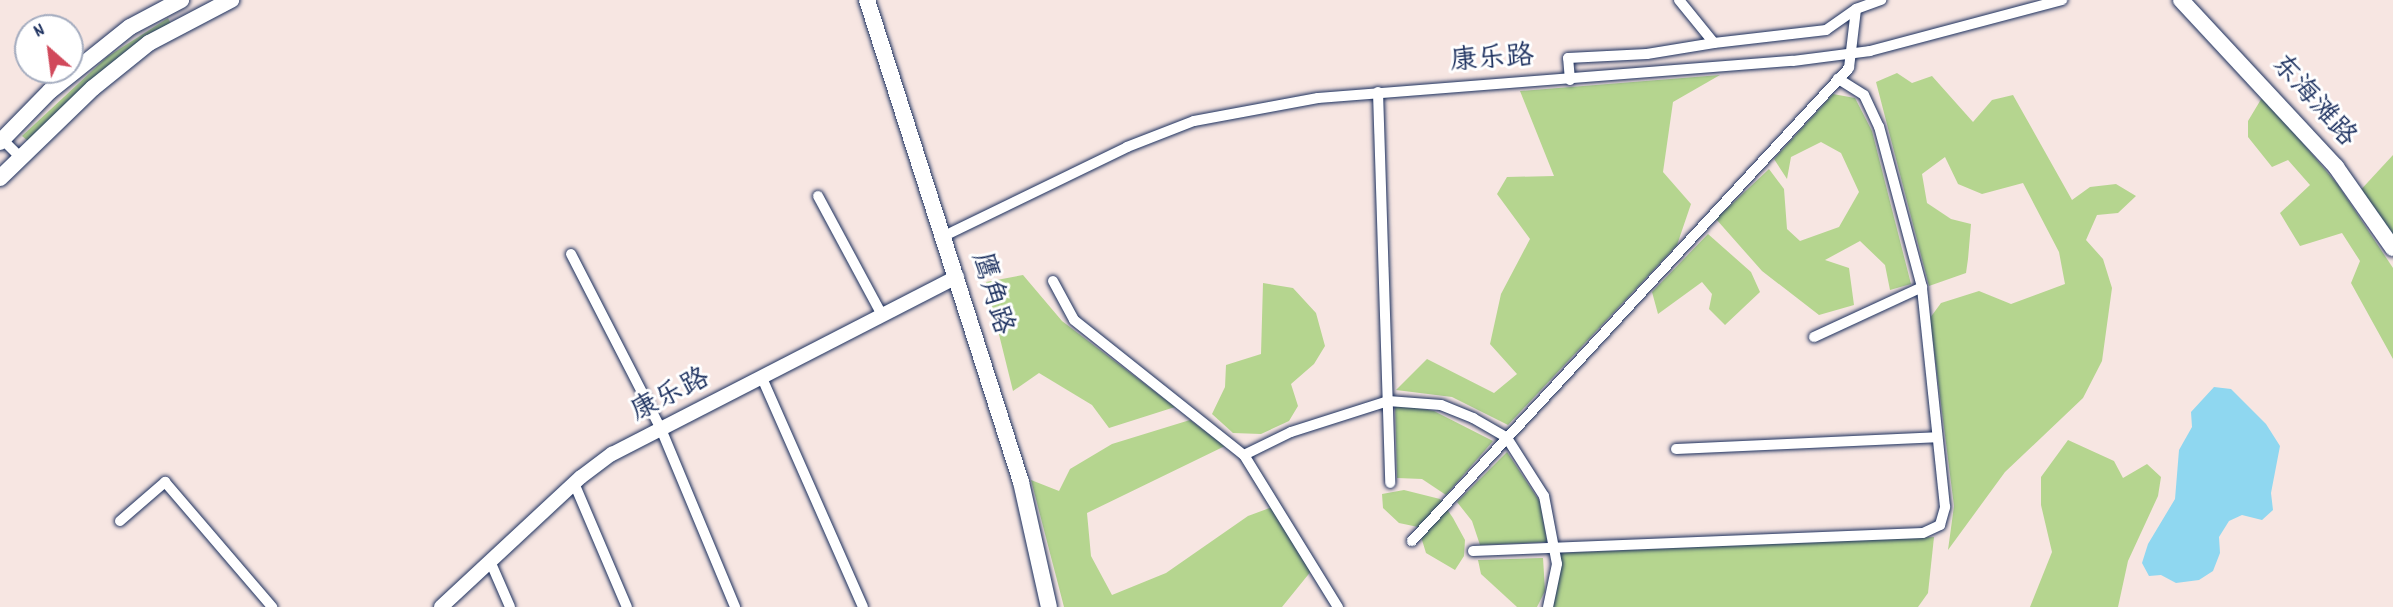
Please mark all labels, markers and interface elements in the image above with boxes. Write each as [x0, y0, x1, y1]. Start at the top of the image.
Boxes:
north arrow [14, 14, 84, 84]
text: N [29, 18, 50, 46]
street label: 康乐路 [1449, 41, 1535, 81]
street label: 东海滩路 [2262, 49, 2362, 155]
street label: 鹰角路 [962, 249, 1018, 339]
street label: 康乐路 [626, 363, 716, 431]

